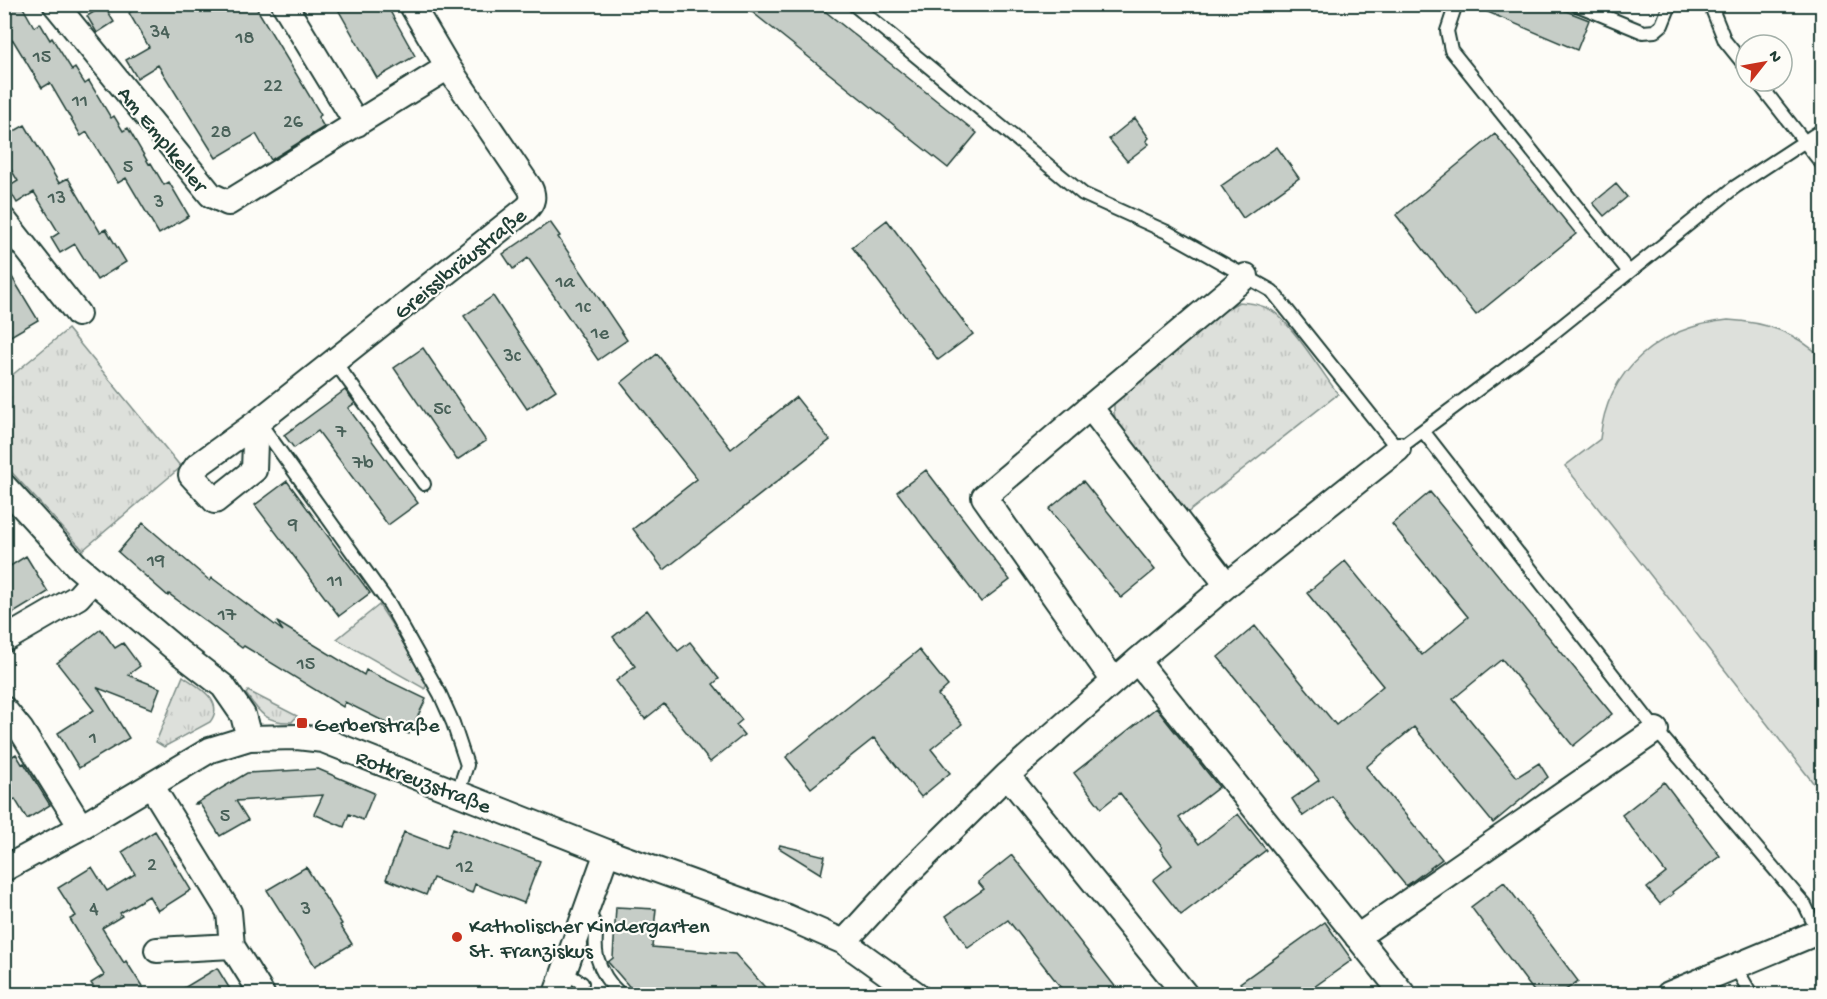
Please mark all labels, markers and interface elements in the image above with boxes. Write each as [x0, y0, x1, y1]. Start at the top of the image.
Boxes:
house number: 34 [149, 22, 170, 45]
house number: 18 [234, 28, 255, 51]
north arrow [1734, 33, 1794, 93]
house number: 15 [32, 47, 51, 70]
text: N [1763, 48, 1785, 67]
house number: 22 [263, 76, 283, 99]
street label: Am Emplkeller [110, 82, 213, 200]
house number: 11 [71, 91, 88, 114]
house number: 26 [283, 112, 304, 135]
house number: 28 [211, 122, 231, 145]
house number: 5 [123, 157, 133, 180]
house number: 13 [47, 188, 66, 211]
house number: 3 [153, 192, 164, 215]
street label: Greisslbräustraße [390, 203, 533, 326]
house number: 1a [554, 272, 575, 295]
house number: 1c [575, 297, 592, 320]
house number: 1e [590, 323, 610, 346]
house number: 3c [502, 346, 522, 369]
house number: 5c [433, 399, 452, 422]
house number: 7 [335, 422, 347, 445]
house number: 7b [352, 453, 374, 476]
house number: 9 [287, 515, 298, 538]
house number: 19 [146, 551, 165, 574]
house number: 11 [326, 571, 343, 594]
house number: 17 [217, 605, 237, 628]
house number: 15 [296, 654, 315, 677]
place label: Gerberstraße [314, 714, 440, 740]
marker: Gerberstraße [295, 716, 309, 730]
house number: 1 [88, 728, 97, 751]
street label: Rotkreuzstraße [351, 746, 494, 822]
house number: 5 [220, 806, 230, 829]
house number: 2 [147, 855, 157, 878]
house number: 12 [455, 857, 474, 880]
house number: 4 [89, 899, 99, 922]
house number: 3 [300, 899, 311, 922]
place label: Katholischer Kindergarten St. Franziskus [469, 915, 710, 966]
marker: Katholischer Kindergarten St. Franziskus [450, 930, 464, 944]

